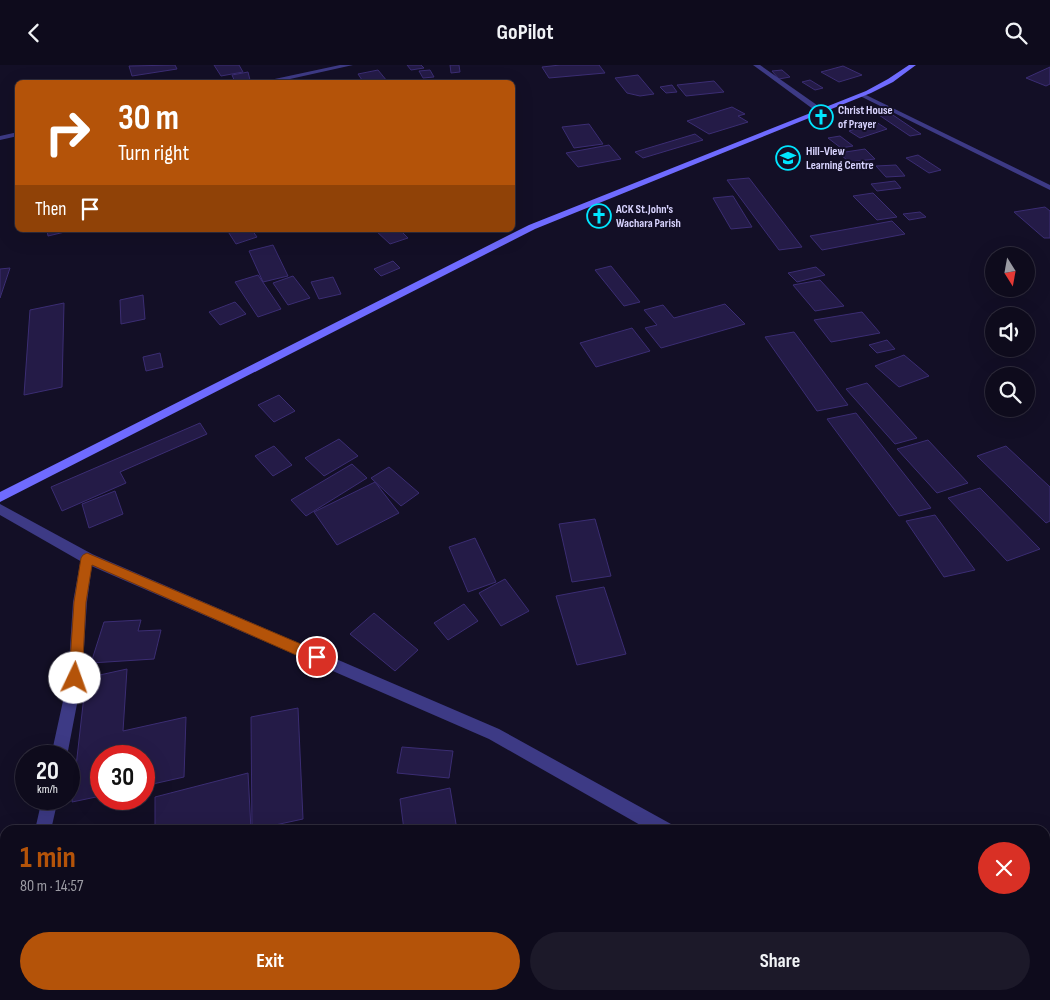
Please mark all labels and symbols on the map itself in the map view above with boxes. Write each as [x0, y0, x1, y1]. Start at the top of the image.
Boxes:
place label: Christ House of Prayer [838, 103, 893, 132]
church icon: Christ House of Prayer [808, 104, 834, 130]
place label: Hill-View Learning Centre [806, 144, 874, 173]
school or university icon: Hill-View Learning Centre [775, 145, 801, 171]
place label: ACK St.John's Wachara Parish [615, 202, 681, 231]
church icon: ACK St.John's Wachara Parish [586, 203, 612, 229]
north arrow [985, 247, 1035, 297]
pin [296, 636, 338, 678]
position arrow [48, 651, 100, 703]
speed limit sign: 30 [90, 745, 155, 810]

